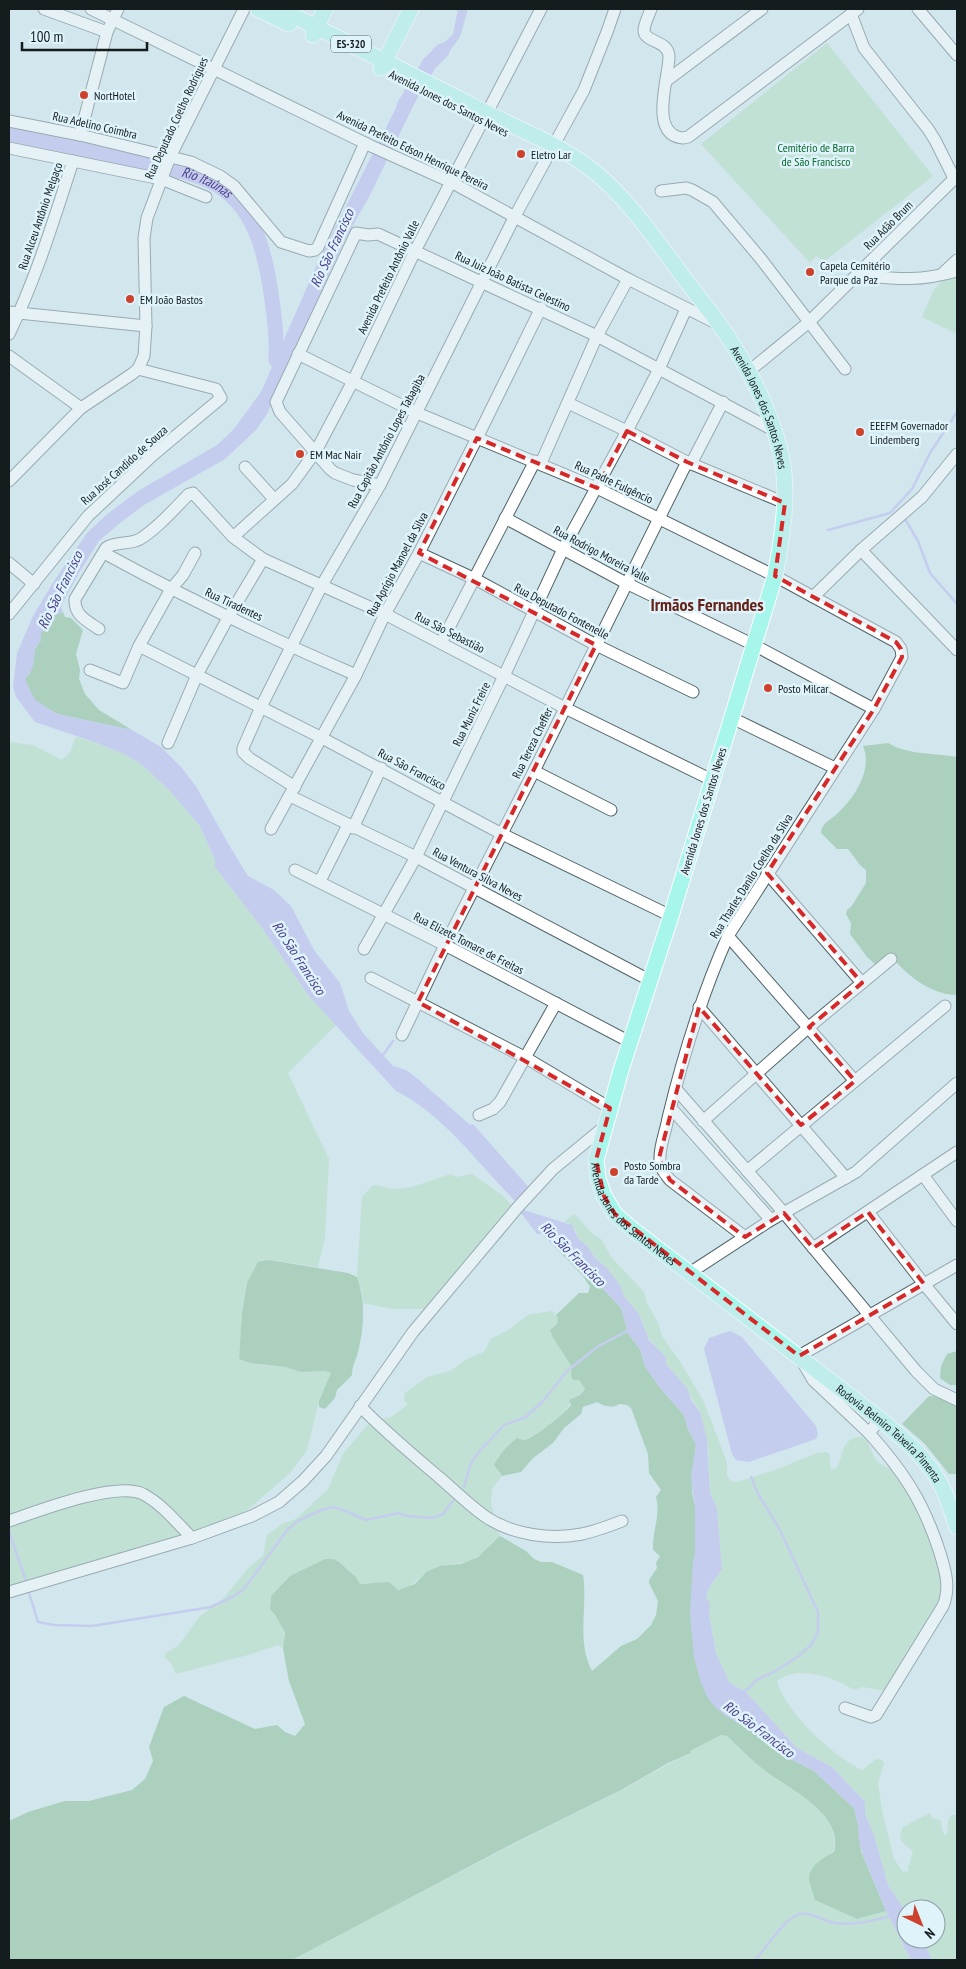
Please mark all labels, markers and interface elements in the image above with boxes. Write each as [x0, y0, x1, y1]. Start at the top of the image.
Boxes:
scale bar [22, 20, 148, 52]
text: 100 m [30, 27, 63, 46]
road number: ES-320 [331, 36, 371, 52]
street label: Rua Deputado Coelho Rodrigues [141, 55, 211, 181]
street label: Avenida Jones dos Santos Neves [387, 66, 511, 140]
place label: NortHotel [94, 88, 135, 103]
marker: NortHotel [78, 89, 90, 101]
street label: Avenida Prefeito Edson Henrique Pereira [335, 107, 491, 193]
street label: Rua Adelino Coimbra [51, 108, 139, 142]
park label: Cemitério de Barra de São Francisco [778, 140, 855, 169]
place label: Eletro Lar [531, 147, 572, 162]
marker: Eletro Lar [515, 148, 527, 160]
street label: Rua Alceu Antônio Melgaço [15, 160, 65, 272]
water label: Rio Itaúnas [180, 163, 237, 203]
street label: Rua Adão Brum [860, 197, 916, 253]
water label: Rio São Francisco [306, 205, 358, 290]
street label: Avenida Prefeito Antônio Valle [354, 218, 422, 336]
street label: Rua Juiz João Batista Celestino [453, 248, 573, 314]
place label: Capela Cemitério Parque da Paz [820, 258, 890, 287]
marker: Capela Cemitério Parque da Paz [804, 266, 816, 278]
place label: EM João Bastos [140, 292, 203, 307]
marker: EM João Bastos [124, 293, 136, 305]
street label: Avenida Jones dos Santos Neves [728, 343, 791, 470]
street label: Rua Capitão Antônio Lopes Tabagiba [344, 371, 428, 511]
place label: EEEFM Governador Lindemberg [870, 418, 949, 447]
street label: Rua José Candido de Souza [78, 422, 171, 508]
marker: EEEFM Governador Lindemberg [854, 426, 866, 438]
place label: EM Mac Nair [310, 447, 362, 462]
marker: EM Mac Nair [294, 448, 306, 460]
street label: Rua Padre Fulgêncio [572, 457, 656, 507]
street label: Rua Aprígio Manoel da Silva [363, 509, 431, 619]
street label: Rua Rodrigo Moreira Valle [551, 522, 653, 586]
water label: Rio São Francisco [33, 547, 87, 632]
street label: Rua Deputado Fontenelle [512, 580, 612, 642]
street label: Rua Tiradentes [203, 584, 265, 624]
district label: Irmãos Fernandes [650, 593, 764, 616]
street label: Rua São Sebastião [413, 608, 487, 656]
street label: Rua Muniz Freire [449, 679, 493, 749]
place label: Posto Milcar [778, 681, 829, 696]
marker: Posto Milcar [762, 682, 774, 694]
street label: Rua Tereza Cheffer [508, 704, 556, 781]
street label: Rua São Francisco [376, 745, 448, 793]
street label: Avenida Jones dos Santos Neves [676, 746, 730, 876]
street label: Rua Tharles Danilo Coelho da Silva [706, 811, 796, 941]
street label: Rua Ventura Silva Neves [430, 844, 526, 904]
street label: Rua Elizete Tomare de Freitas [411, 909, 527, 977]
water label: Rio São Francisco [268, 918, 330, 999]
place label: Posto Sombra da Tarde [624, 1158, 681, 1187]
street label: Avenida Jones dos Santos Neves [589, 1162, 680, 1268]
marker: Posto Sombra da Tarde [608, 1166, 620, 1178]
water label: Rio São Francisco [537, 1218, 610, 1291]
street label: Rodovia Belmiro Teixeira Pimenta [834, 1381, 946, 1485]
water label: Rio São Francisco [720, 1696, 799, 1762]
north arrow [896, 1899, 946, 1949]
text: N [921, 1924, 939, 1943]

